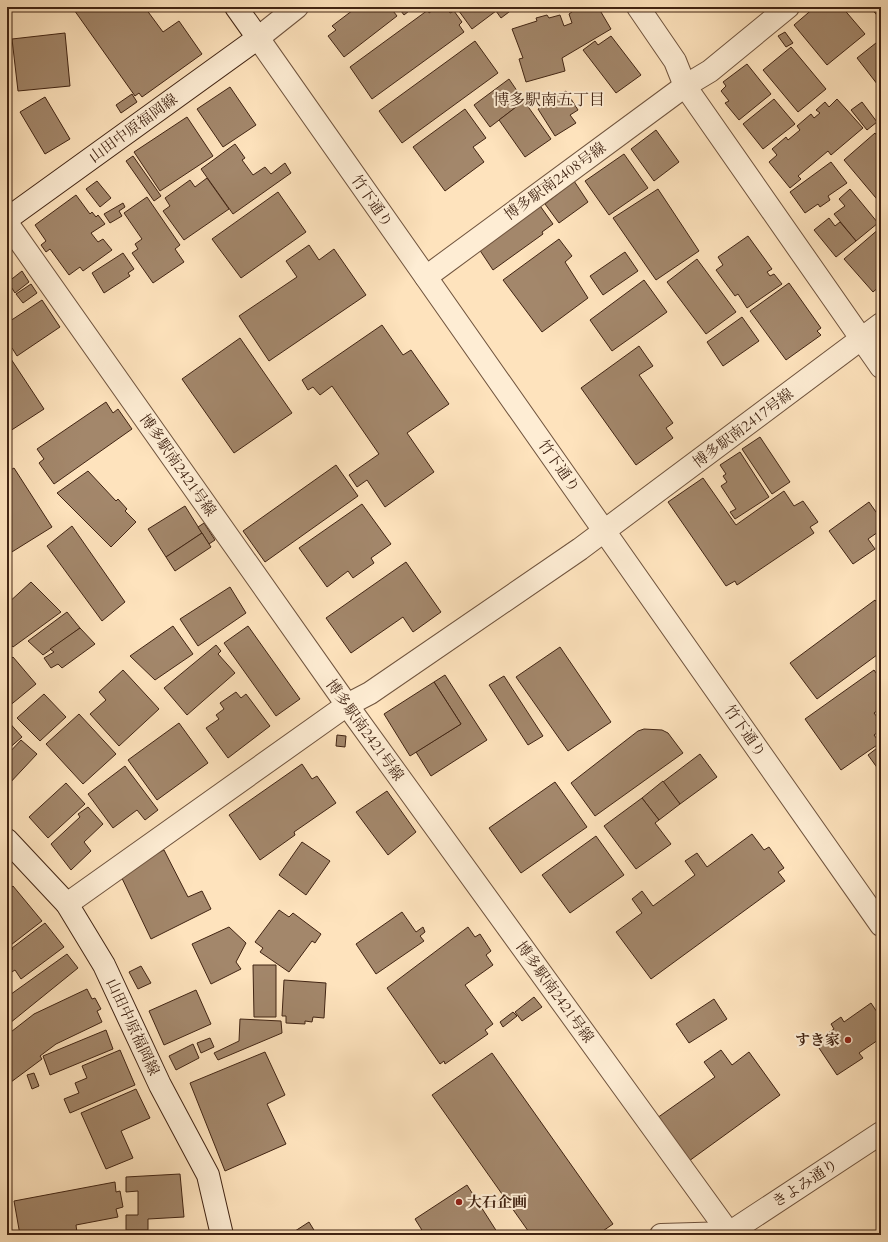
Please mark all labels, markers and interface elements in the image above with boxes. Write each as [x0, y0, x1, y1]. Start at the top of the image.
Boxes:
street label: 山田中原福岡線 [85, 89, 181, 167]
district label: 博多駅南五丁目 [493, 89, 605, 111]
street label: 博多駅南2408号線 [500, 137, 610, 225]
street label: 竹下通り [347, 171, 397, 231]
street label: 博多駅南2417号線 [689, 384, 797, 472]
street label: 博多駅南2421号線 [135, 410, 221, 520]
street label: 竹下通り [534, 436, 584, 496]
street label: 博多駅南2421号線 [321, 675, 409, 785]
street label: 竹下通り [720, 701, 770, 761]
street label: 博多駅南2421号線 [511, 937, 599, 1047]
street label: 山田中原福岡線 [102, 975, 164, 1079]
place label: すき家 [795, 1030, 840, 1050]
marker: すき家 [843, 1035, 853, 1045]
street label: きよみ通り [768, 1154, 842, 1212]
place label: 大石企画 [467, 1192, 527, 1212]
marker: 大石企画 [454, 1197, 464, 1207]

